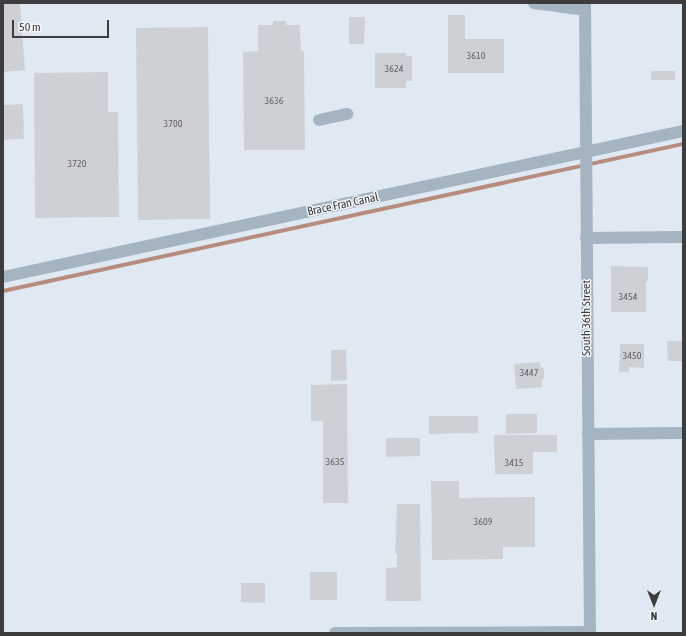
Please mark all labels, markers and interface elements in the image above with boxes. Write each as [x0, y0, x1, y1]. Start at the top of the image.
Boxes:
scale bar [14, 12, 111, 38]
text: 50 m [19, 20, 41, 34]
house number: 3610 [467, 50, 485, 62]
house number: 3624 [385, 63, 403, 75]
house number: 3636 [265, 95, 283, 107]
house number: 3700 [164, 118, 182, 130]
house number: 3720 [68, 158, 86, 170]
street label: Brace Fran Canal [306, 190, 380, 220]
street label: South 36th Street [580, 280, 594, 356]
house number: 3454 [619, 291, 637, 303]
house number: 3450 [623, 350, 641, 362]
house number: 3447 [520, 367, 538, 379]
house number: 3635 [326, 456, 344, 468]
house number: 3415 [505, 457, 523, 469]
house number: 3609 [474, 516, 492, 528]
north arrow [634, 584, 674, 624]
text: N [651, 610, 657, 622]

